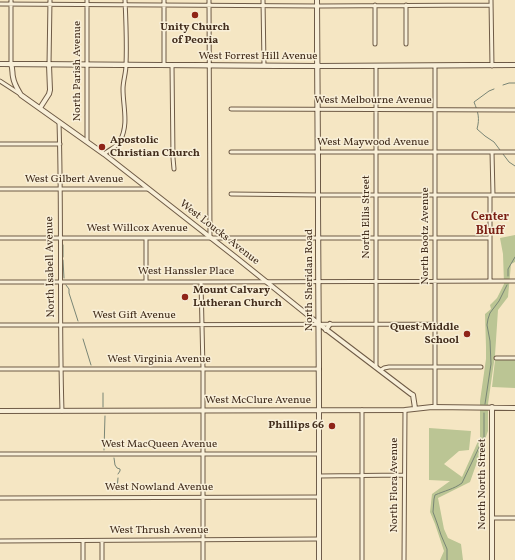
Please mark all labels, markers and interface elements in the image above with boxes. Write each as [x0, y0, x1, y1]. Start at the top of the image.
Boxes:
marker: Unity Church of Peoria [190, 10, 200, 20]
street label: North Parish Avenue [71, 21, 85, 121]
place label: Unity Church of Peoria [160, 21, 230, 47]
street label: West Forrest Hill Avenue [198, 50, 318, 64]
street label: West Melbourne Avenue [314, 94, 432, 108]
place label: Apostolic Christian Church [110, 134, 200, 160]
street label: West Maywood Avenue [317, 136, 429, 150]
marker: Apostolic Christian Church [97, 142, 107, 152]
street label: West Gilbert Avenue [25, 173, 123, 187]
street label: North Ellis Street [360, 175, 374, 259]
street label: North Bootz Avenue [419, 187, 433, 285]
street label: West Loucks Avenue [176, 198, 262, 268]
district label: Center Bluff [471, 211, 509, 239]
street label: North Isabell Avenue [44, 216, 58, 318]
street label: West Willcox Avenue [86, 222, 188, 236]
street label: North Sheridan Road [303, 229, 317, 331]
street label: West Hanssler Place [138, 265, 234, 279]
place label: Mount Calvary Lutheran Church [193, 284, 282, 310]
marker: Mount Calvary Lutheran Church [180, 292, 190, 302]
street label: West Gift Avenue [92, 309, 176, 323]
place label: Quest Middle School [390, 321, 459, 347]
marker: Quest Middle School [462, 329, 472, 339]
street label: West Virginia Avenue [107, 353, 211, 367]
street label: West McClure Avenue [205, 394, 311, 408]
place label: Phillips 66 [268, 419, 324, 433]
marker: Phillips 66 [327, 421, 337, 431]
street label: West MacQueen Avenue [101, 438, 217, 452]
street label: North Flora Avenue [388, 438, 402, 532]
street label: North North Street [476, 438, 490, 530]
street label: West Nowland Avenue [105, 481, 213, 495]
street label: West Thrush Avenue [109, 524, 209, 538]

